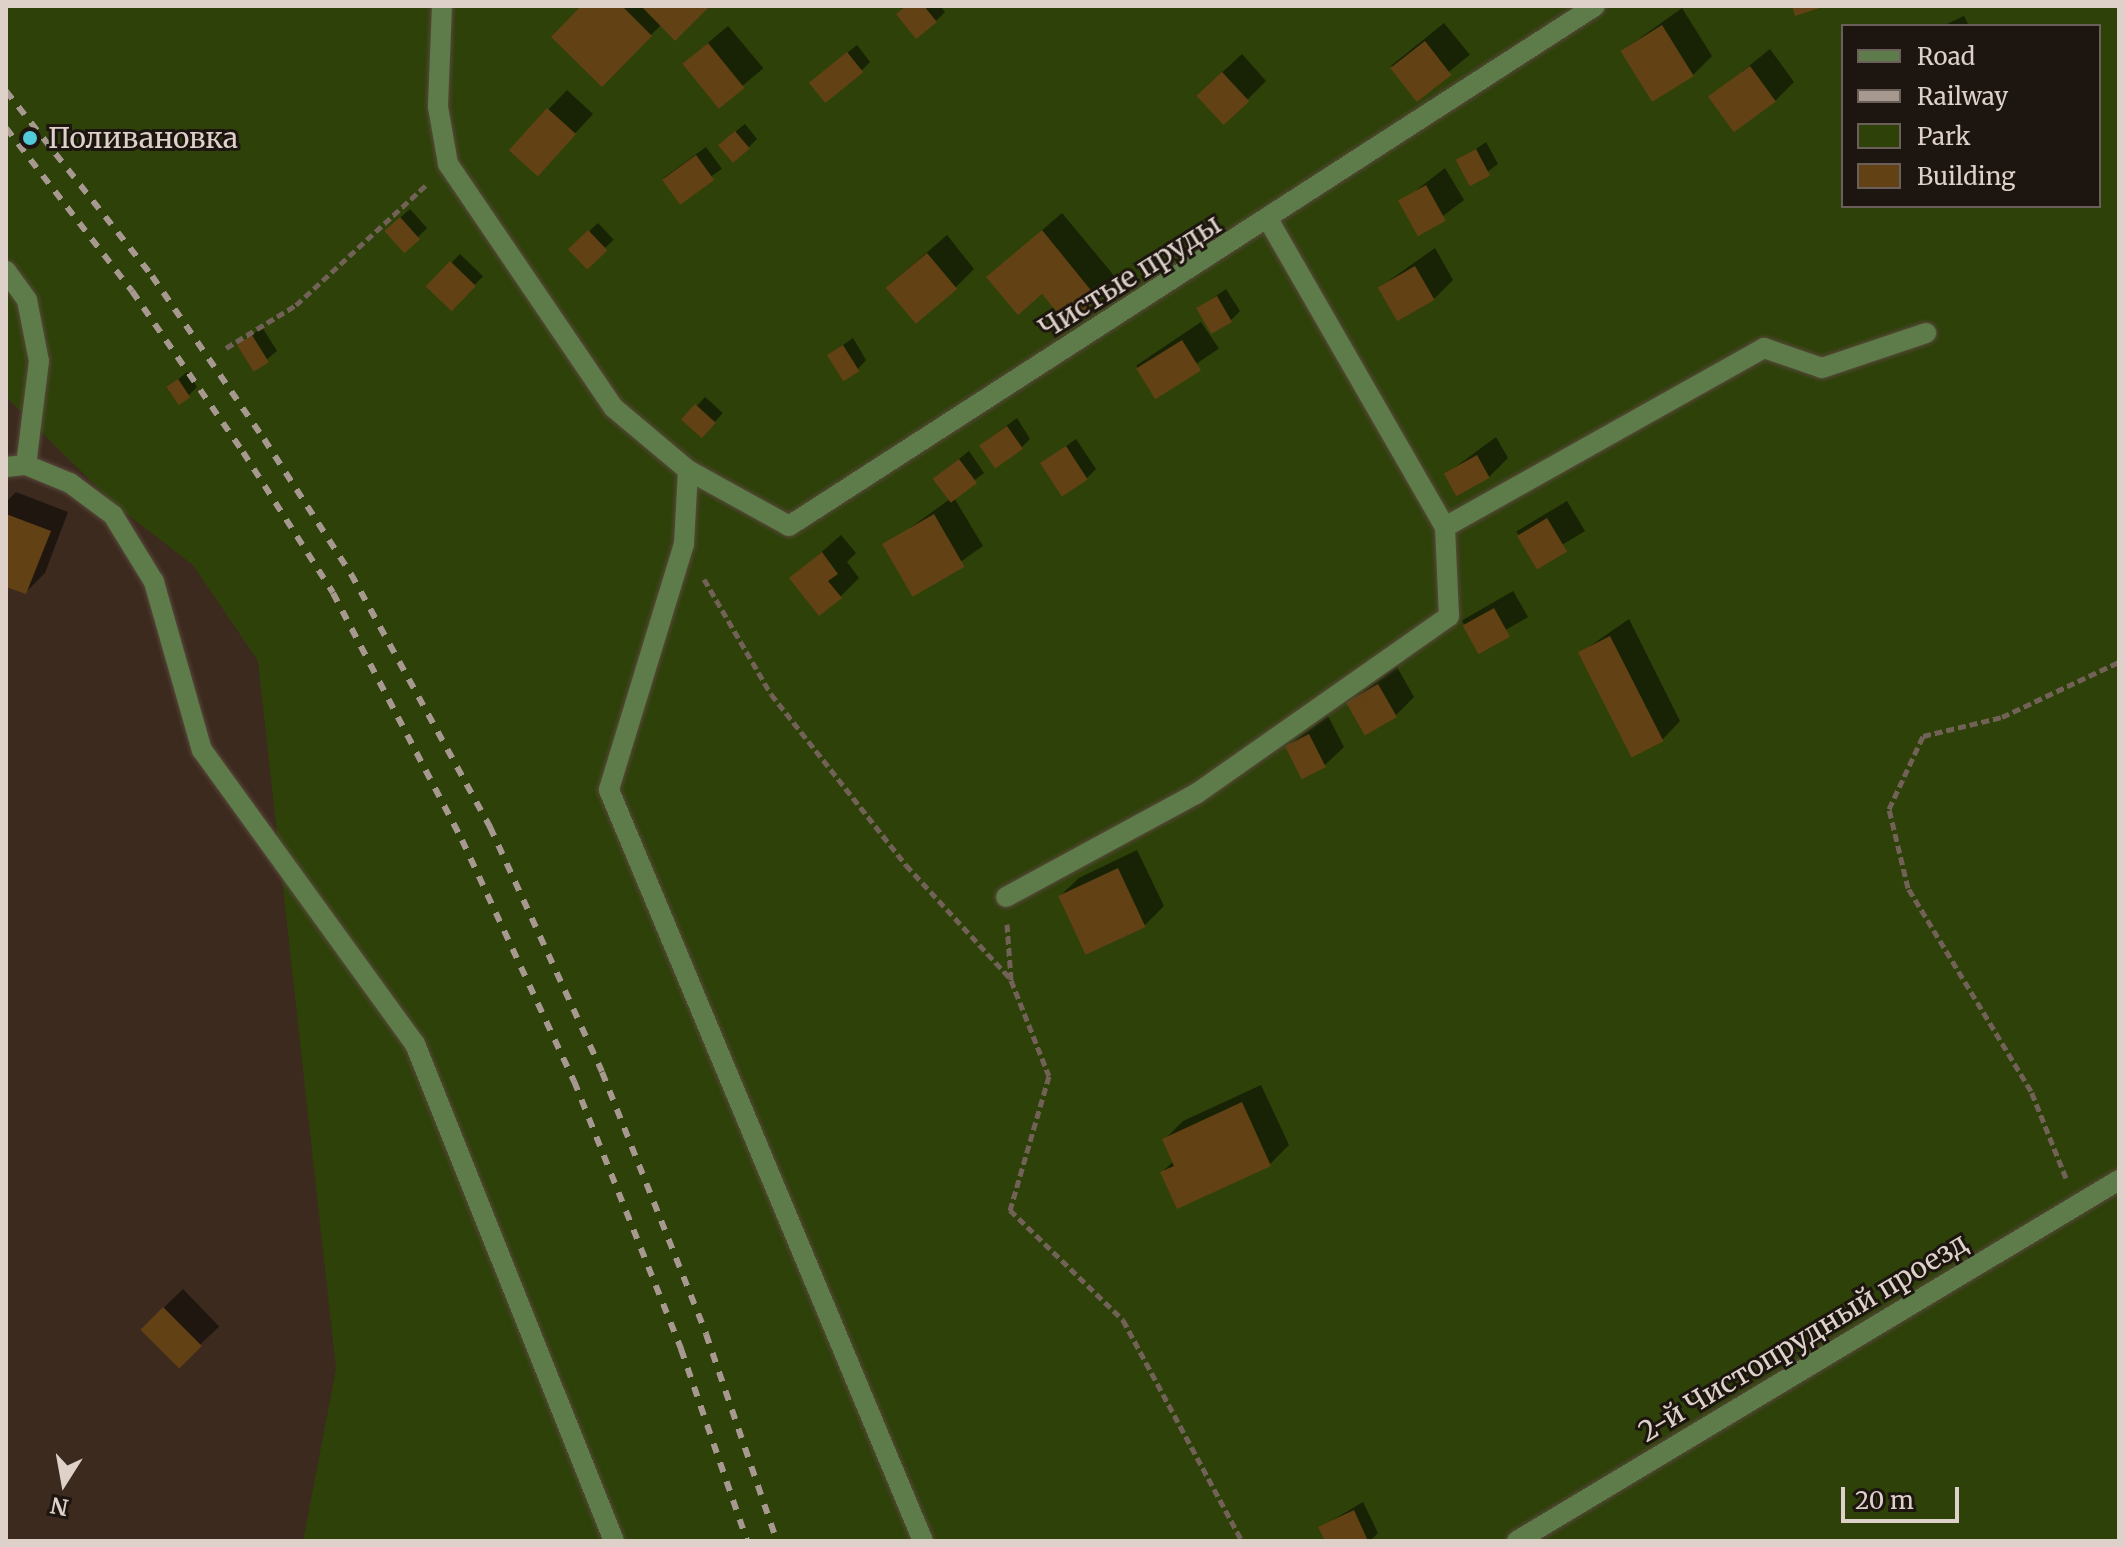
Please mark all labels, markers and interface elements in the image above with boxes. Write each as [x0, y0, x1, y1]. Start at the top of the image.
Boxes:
legend [1841, 24, 2101, 208]
text: Road [1917, 41, 1975, 72]
text: Railway [1917, 81, 2008, 112]
place label: Поливановка [48, 121, 238, 155]
text: Park [1917, 121, 1970, 152]
marker: Поливановка [19, 127, 41, 149]
text: Building [1917, 161, 2016, 192]
street label: Чистые пруды [1033, 207, 1227, 345]
street label: 2-й Чистопрудный проезд [1632, 1225, 1974, 1449]
north arrow [24, 1443, 104, 1523]
scale bar [1845, 1471, 1963, 1521]
text: 20 m [1855, 1485, 1914, 1516]
text: N [48, 1491, 71, 1522]

